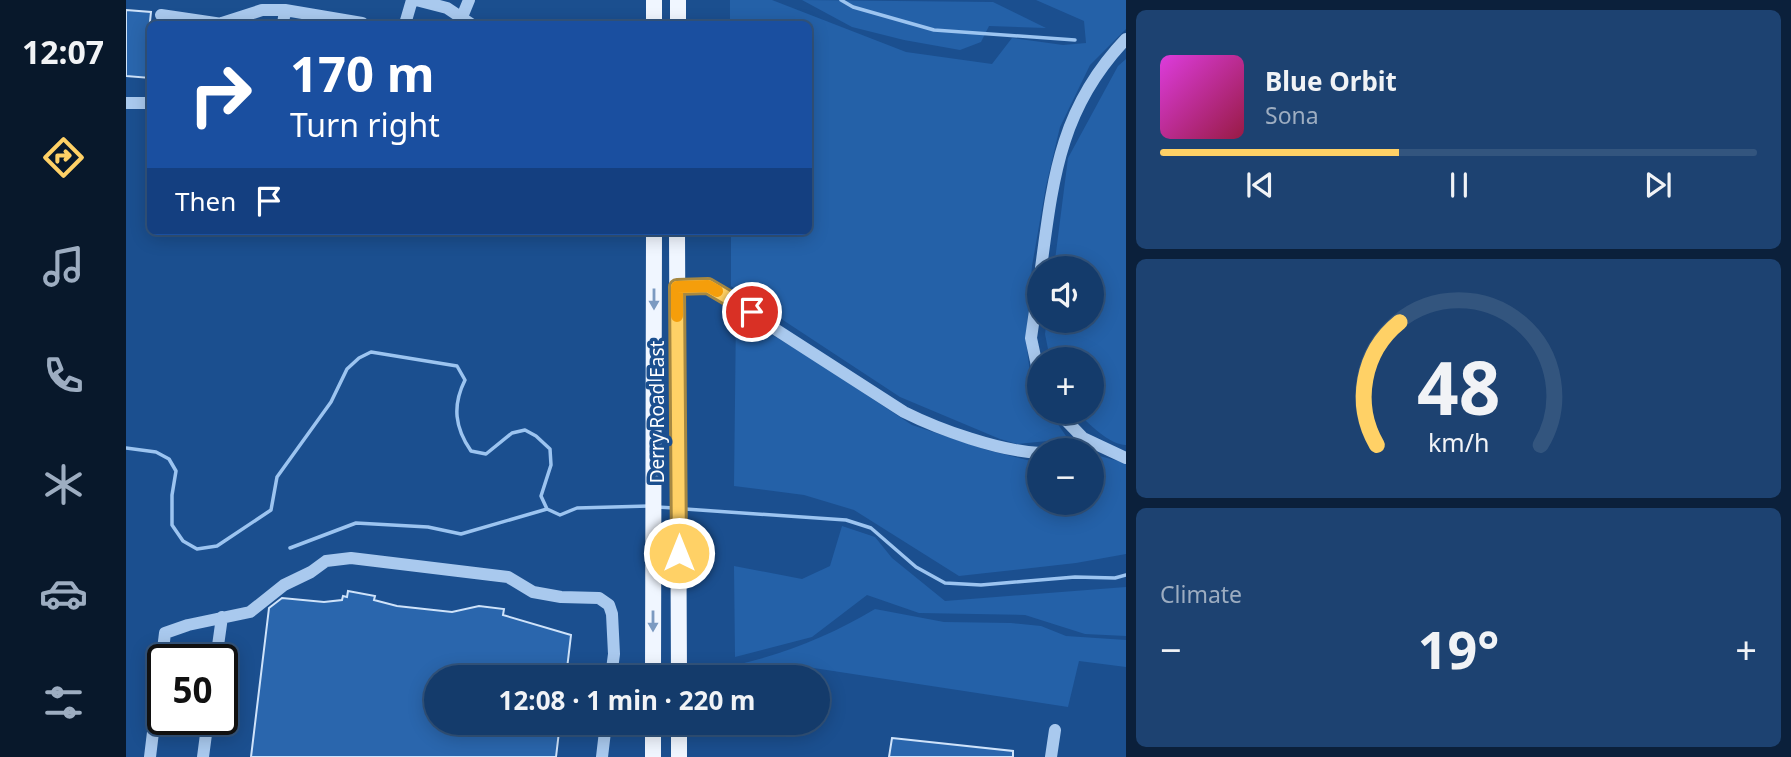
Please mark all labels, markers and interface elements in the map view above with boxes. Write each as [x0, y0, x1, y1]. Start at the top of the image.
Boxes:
text: 12:07 [22, 30, 104, 73]
text: 170 m [290, 40, 435, 106]
icon: right [175, 49, 266, 140]
text: Blue Orbit [1265, 63, 1397, 99]
text: Sona [1265, 99, 1319, 131]
text: Turn right [290, 103, 440, 146]
icon: directions [39, 133, 88, 182]
icon: previous [1241, 166, 1279, 204]
icon: pause [1440, 166, 1478, 204]
icon: next [1639, 166, 1677, 204]
icon: arrive [250, 182, 288, 220]
text: Then [175, 183, 236, 219]
icon: music [39, 242, 88, 291]
map controls [1027, 256, 1104, 515]
button: sound [1027, 256, 1104, 333]
pin [722, 282, 782, 342]
one-way arrow [648, 288, 659, 310]
icon: arrive [733, 293, 771, 331]
text: 48 [1417, 337, 1500, 436]
street label: Derry Road East [644, 341, 670, 483]
button: + [1027, 347, 1104, 424]
icon: phone [39, 351, 88, 400]
text: km/h [1428, 424, 1489, 458]
button: − [1027, 438, 1104, 515]
icon: climate [39, 460, 88, 509]
position arrow [642, 516, 716, 590]
icon: car [39, 569, 88, 618]
text: Climate [1160, 578, 1242, 610]
one-way arrow [647, 610, 659, 632]
text: 19° [1418, 613, 1499, 684]
text: − [1160, 623, 1182, 675]
text: + [1735, 623, 1757, 675]
speed limit sign: 50 [147, 644, 238, 735]
icon: filters [39, 678, 88, 727]
text: 12:08 · 1 min · 220 m [499, 682, 755, 718]

